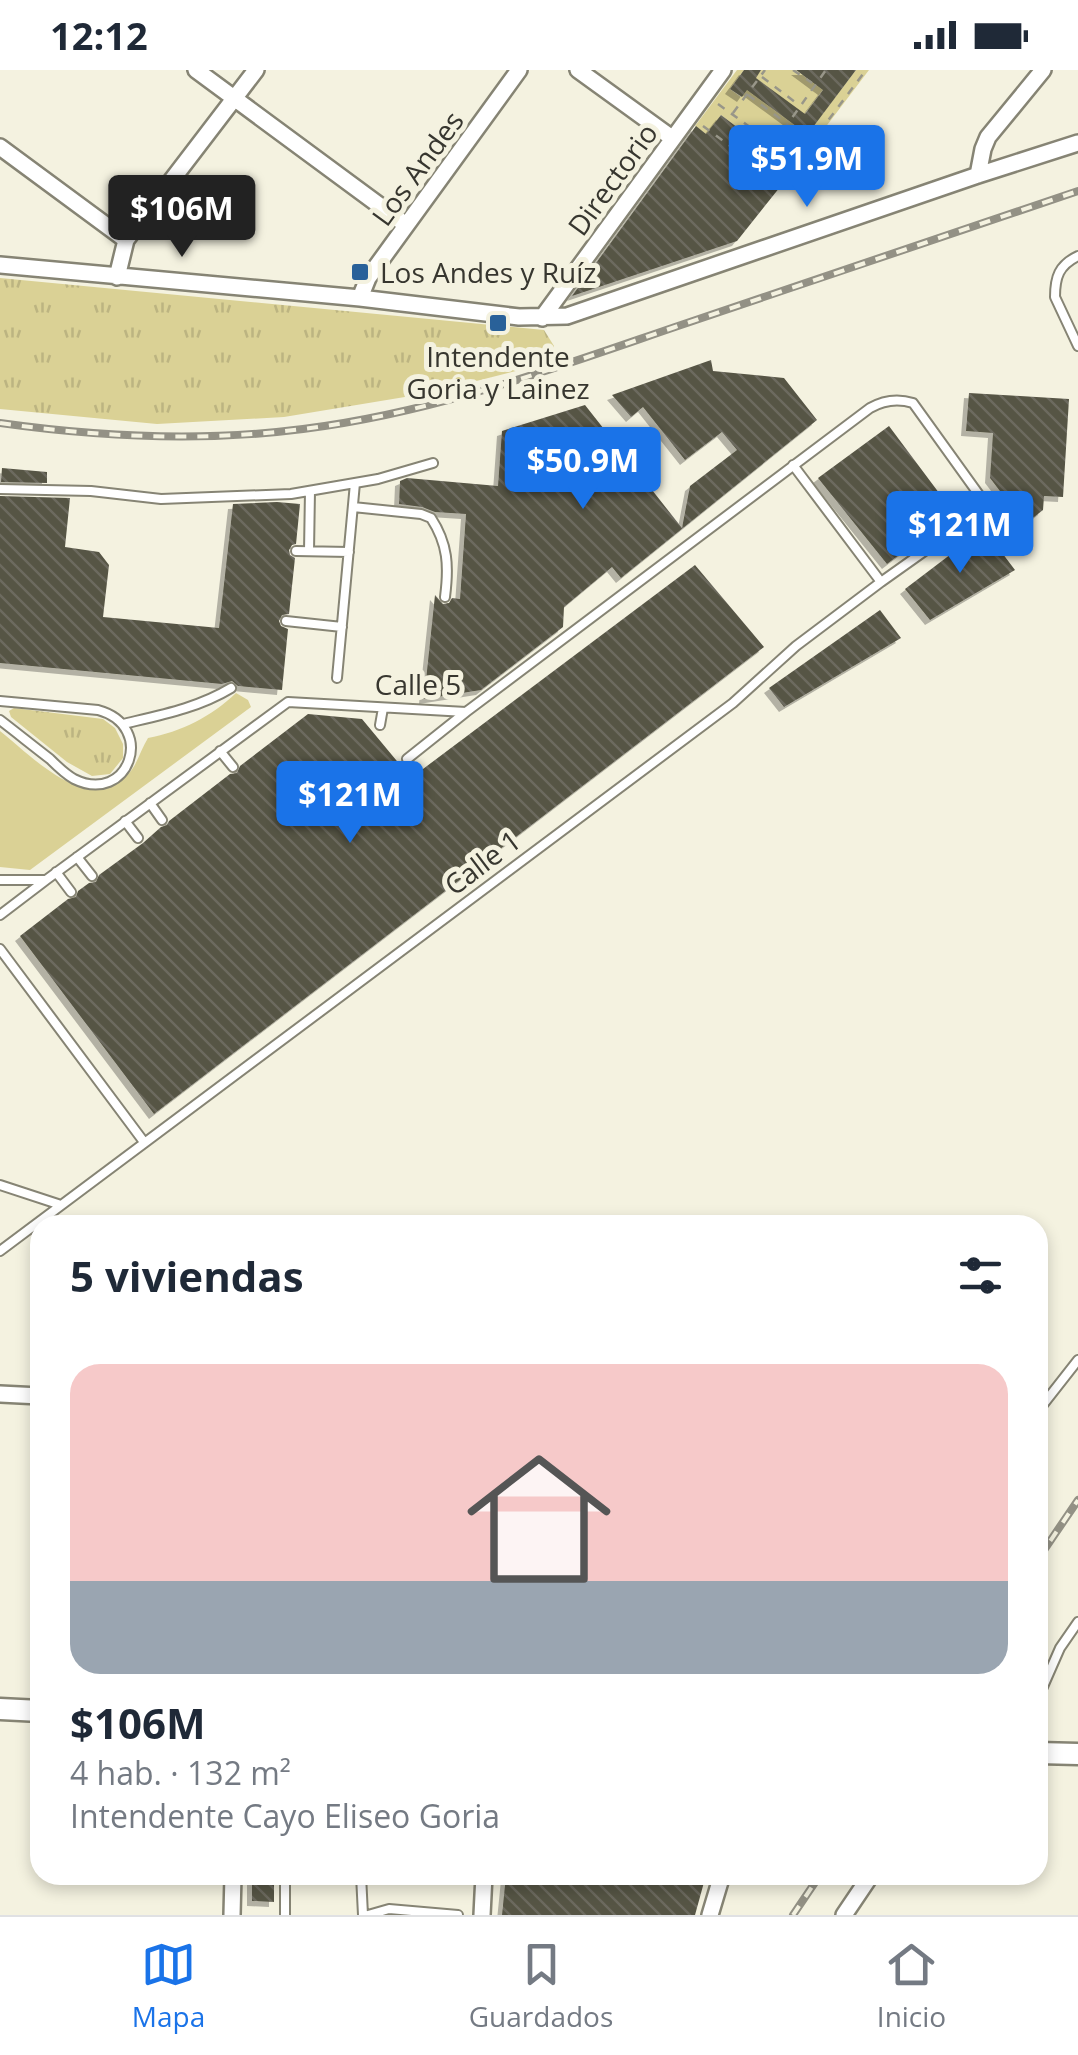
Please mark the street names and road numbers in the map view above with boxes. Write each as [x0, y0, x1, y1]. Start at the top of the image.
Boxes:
street label: Los Andes [362, 103, 472, 233]
street label: Directorio [558, 115, 666, 243]
street label: Calle 5 [375, 665, 461, 703]
street label: Calle 1 [436, 821, 528, 903]

